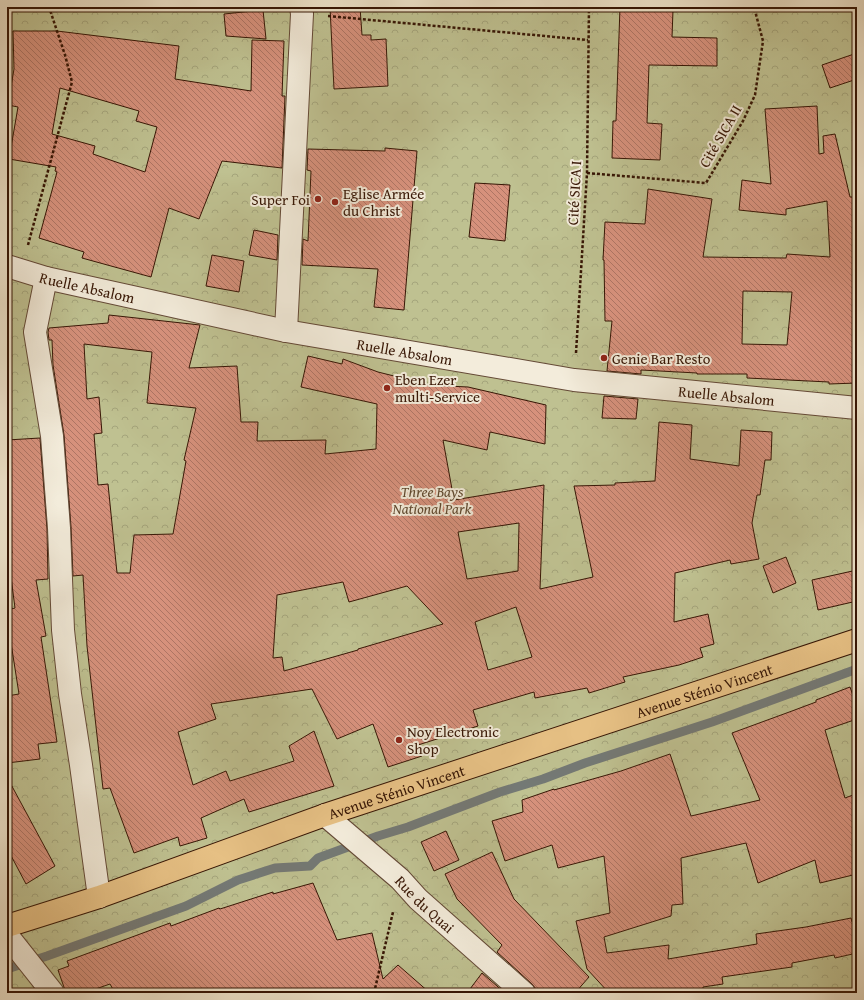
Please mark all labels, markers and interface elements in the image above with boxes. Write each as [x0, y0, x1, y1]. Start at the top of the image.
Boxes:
street label: Cité SICA II [694, 101, 746, 171]
street label: Cité SICA I [562, 160, 586, 226]
place label: Eglise Armée du Christ [343, 183, 424, 221]
place label: Super Foi [251, 189, 310, 210]
marker: Super Foi [313, 194, 323, 204]
marker: Eglise Armée du Christ [330, 197, 340, 207]
street label: Ruelle Absalom [37, 266, 137, 308]
street label: Ruelle Absalom [355, 333, 455, 370]
place label: Genie Bar Resto [612, 348, 711, 369]
marker: Genie Bar Resto [599, 353, 609, 363]
place label: Eben Ezer multi-Service [395, 369, 480, 407]
street label: Ruelle Absalom [677, 380, 776, 410]
marker: Eben Ezer multi-Service [382, 383, 392, 393]
park label: Three Bays National Park [393, 481, 472, 519]
street label: Avenue Sténio Vincent [633, 658, 776, 723]
place label: Noy Electronic Shop [407, 721, 499, 759]
marker: Noy Electronic Shop [394, 735, 404, 745]
street label: Avenue Sténio Vincent [325, 759, 468, 824]
street label: Rue du Quai [391, 870, 459, 937]

